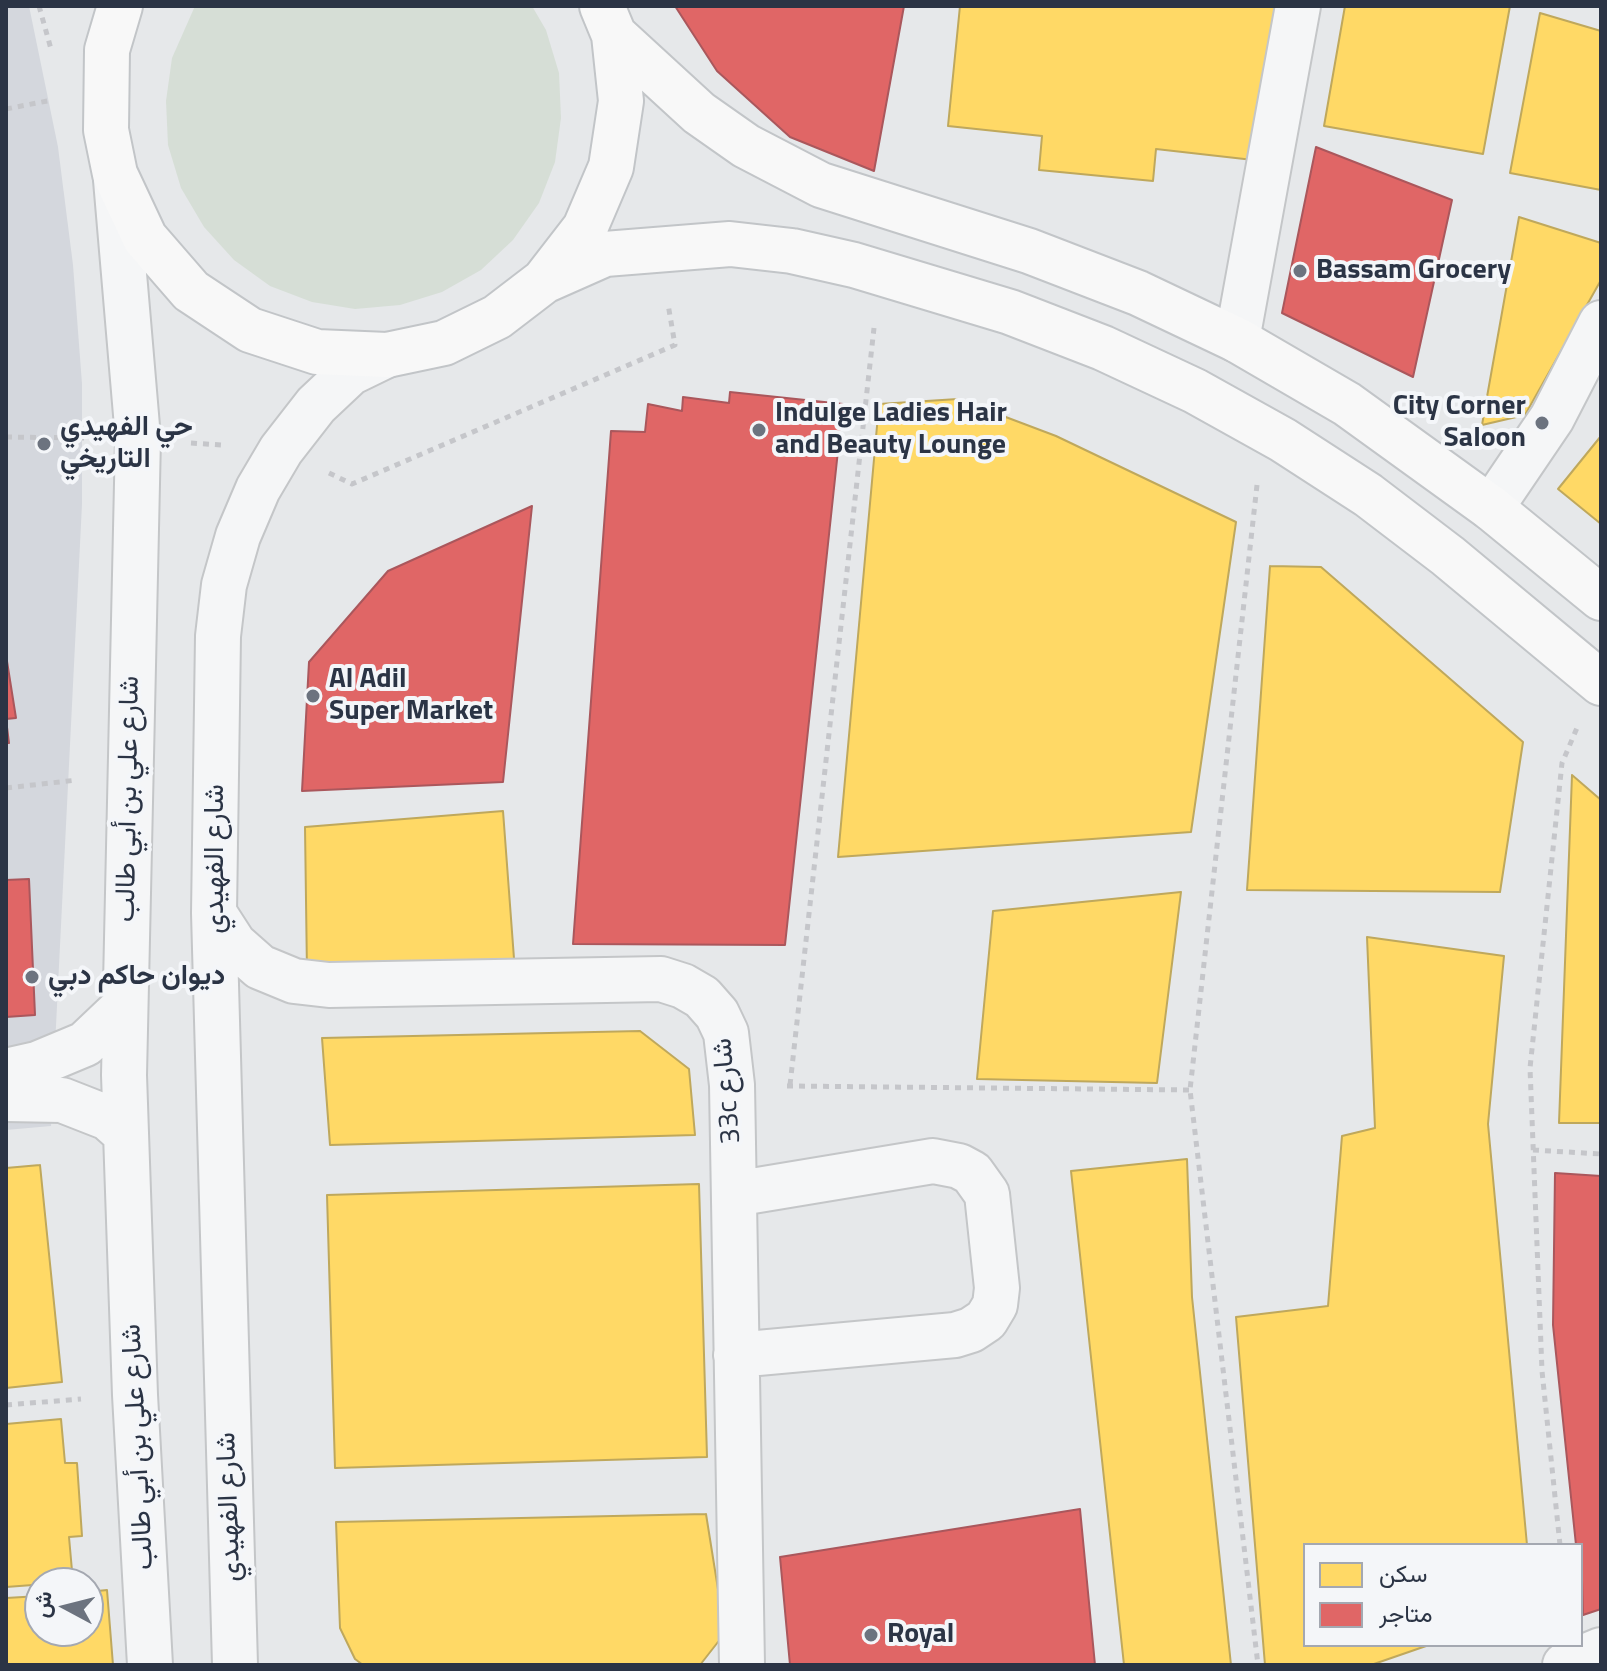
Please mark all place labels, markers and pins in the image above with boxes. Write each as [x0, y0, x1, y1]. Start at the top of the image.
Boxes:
place label: Bassam Grocery [1316, 254, 1511, 288]
marker: Bassam Grocery [1291, 262, 1309, 280]
place label: City Corner Saloon [1393, 390, 1526, 456]
place label: Indulge Ladies Hair and Beauty Lounge [775, 397, 1007, 463]
place label: حي الفهيدي التاريخي [60, 411, 193, 477]
marker: City Corner Saloon [1533, 414, 1551, 432]
marker: Indulge Ladies Hair and Beauty Lounge [750, 421, 768, 439]
marker: حي الفهيدي التاريخي [35, 435, 53, 453]
place label: Al Adil Super Market [329, 663, 493, 729]
marker: Al Adil Super Market [304, 687, 322, 705]
place label: ديوان حاكم دبي [48, 960, 225, 994]
marker: ديوان حاكم دبي [23, 968, 41, 986]
place label: Royal [887, 1618, 954, 1652]
marker: Royal [862, 1626, 880, 1644]

